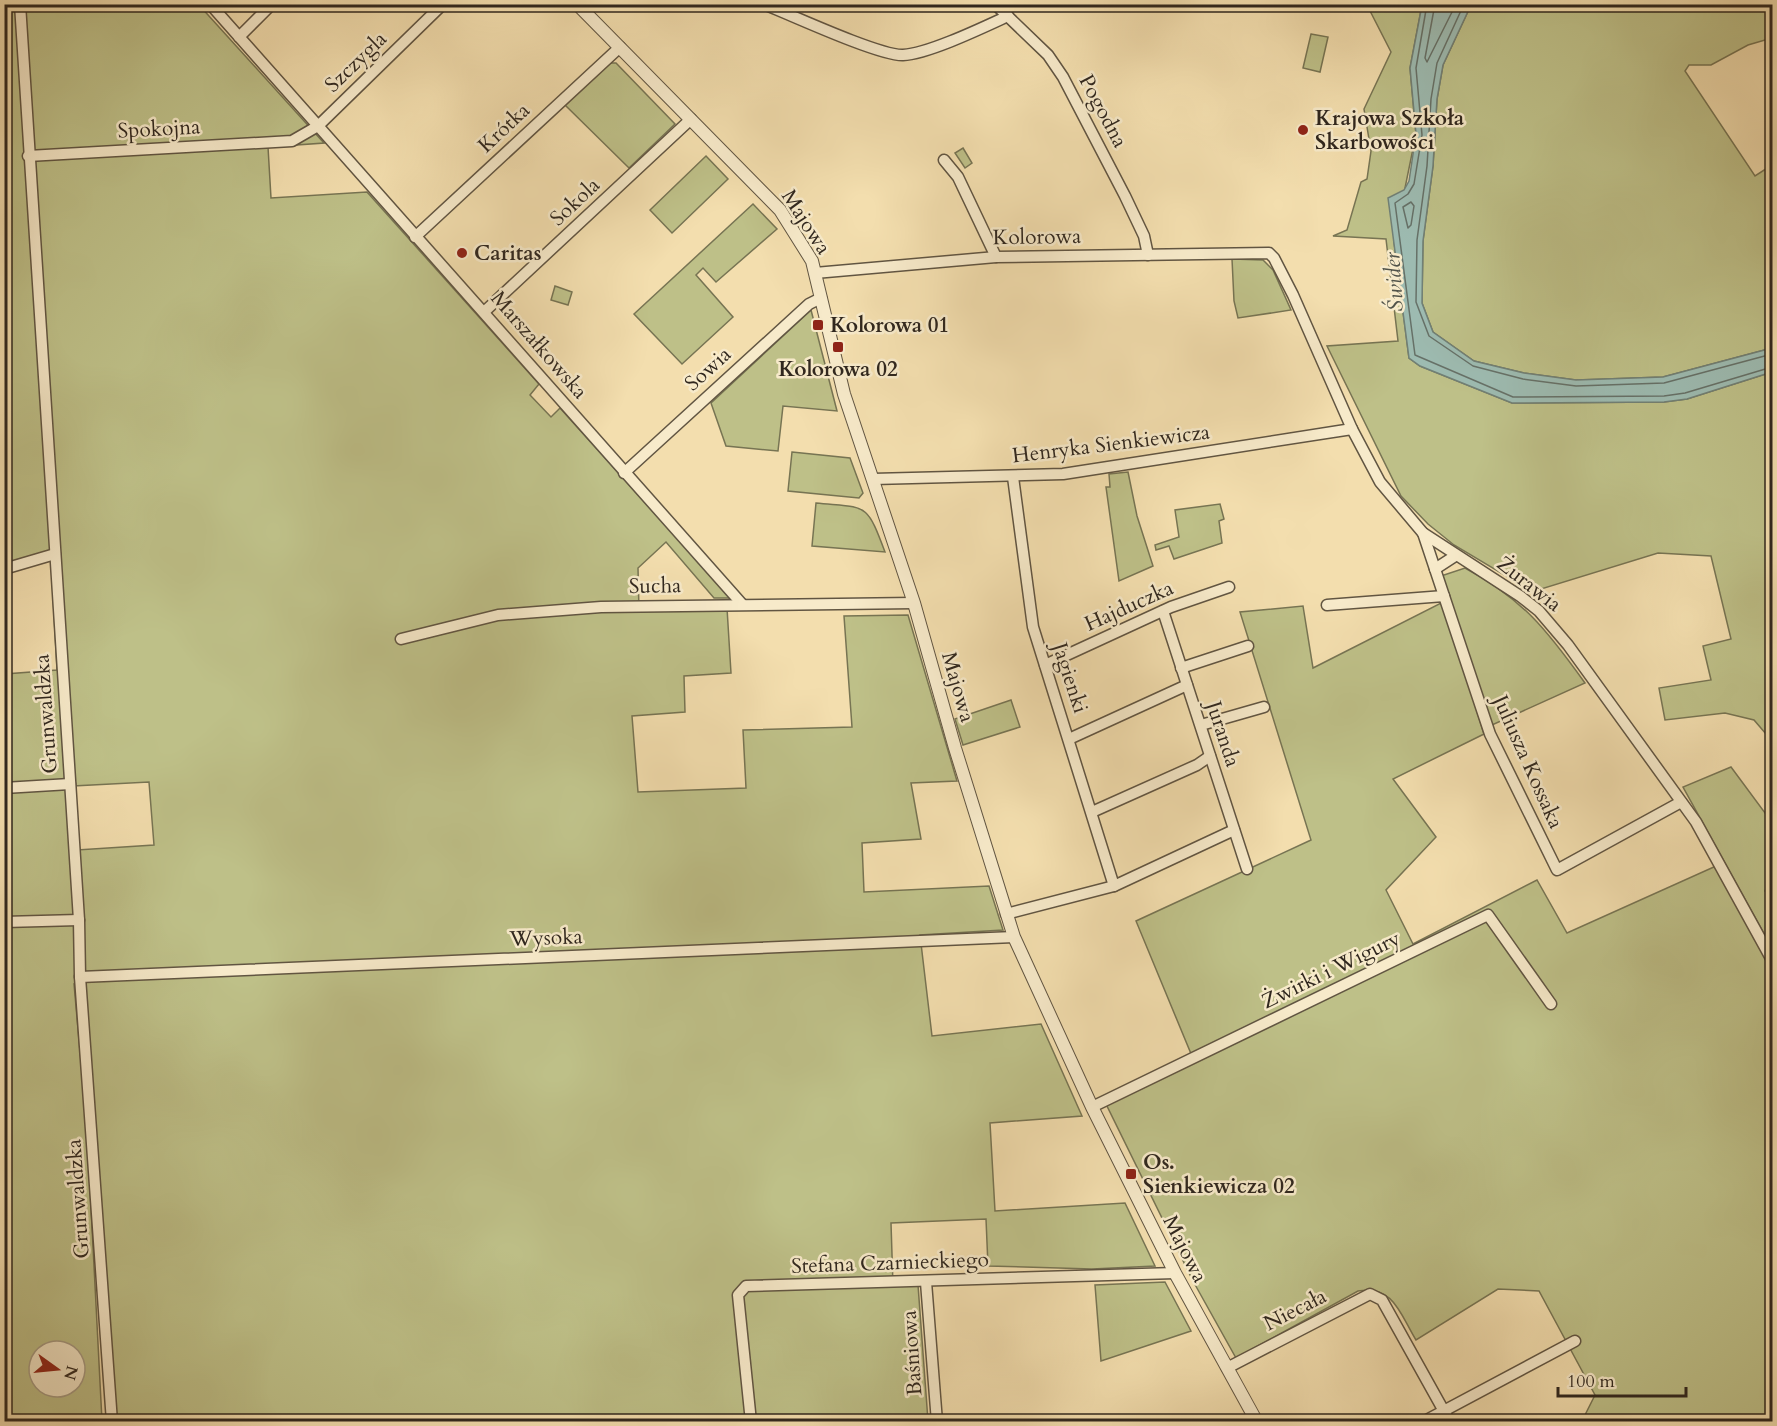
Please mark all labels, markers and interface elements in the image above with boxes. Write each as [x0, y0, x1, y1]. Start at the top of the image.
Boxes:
street label: Szczygla [319, 25, 393, 99]
street label: Pogodna [1072, 69, 1134, 153]
street label: Krótka [472, 96, 536, 160]
place label: Krajowa Szkoła Skarbowości [1315, 104, 1465, 157]
street label: Spokojna [117, 112, 201, 146]
marker: Krajowa Szkoła Skarbowości [1296, 123, 1310, 137]
street label: Sokola [544, 171, 606, 233]
street label: Majowa [774, 184, 838, 260]
street label: Kolorowa [992, 222, 1082, 252]
place label: Caritas [474, 239, 541, 268]
marker: Caritas [455, 246, 469, 260]
water label: Świder [1377, 250, 1411, 313]
street label: Marszałkowska [484, 285, 594, 405]
place label: Kolorowa 01 [830, 311, 949, 340]
marker: Kolorowa 01 [811, 318, 825, 332]
street label: Sowia [678, 340, 738, 398]
marker: Kolorowa 02 [831, 340, 845, 354]
place label: Kolorowa 02 [778, 355, 898, 384]
street label: Henryka Sienkiewicza [1010, 417, 1212, 471]
street label: Żurawia [1490, 549, 1568, 619]
street label: Sucha [629, 571, 681, 601]
street label: Hajduczka [1080, 574, 1178, 638]
street label: Jagienki [1044, 636, 1095, 717]
street label: Majowa [934, 648, 982, 726]
street label: Grunwaldzka [27, 653, 65, 775]
street label: Juliusza Kossaka [1484, 688, 1570, 833]
street label: Juranda [1198, 695, 1247, 771]
street label: Wysoka [508, 922, 583, 954]
street label: Żwirki i Wigury [1257, 924, 1405, 1016]
street label: Grunwaldzka [59, 1138, 97, 1260]
place label: Os. Sienkiewicza 02 [1143, 1148, 1295, 1201]
marker: Os. Sienkiewicza 02 [1124, 1167, 1138, 1181]
street label: Majowa [1156, 1210, 1214, 1288]
street label: Stefana Czarnieckiego [791, 1245, 989, 1281]
street label: Niecała [1259, 1282, 1331, 1338]
street label: Baśniowa [895, 1309, 929, 1397]
north arrow [27, 1339, 87, 1399]
scale bar [1558, 1360, 1686, 1398]
text: N [58, 1363, 83, 1382]
text: 100 m [1567, 1369, 1615, 1394]

